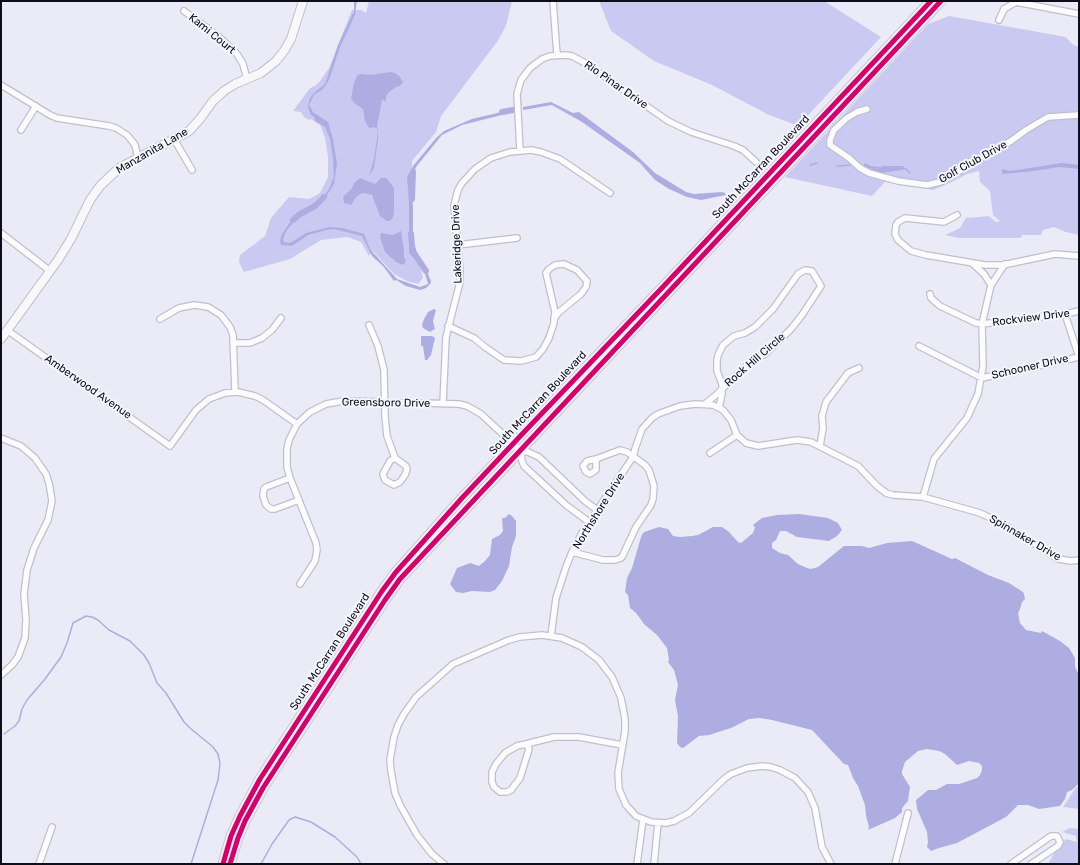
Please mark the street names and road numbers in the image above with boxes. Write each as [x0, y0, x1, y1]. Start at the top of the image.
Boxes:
street label: Kami Court [186, 11, 238, 57]
street label: Rio Pinar Drive [582, 58, 650, 112]
street label: South McCarran Boulevard [710, 112, 812, 222]
street label: Manzanita Lane [114, 125, 190, 177]
street label: Golf Club Drive [937, 138, 1009, 186]
street label: Lakeridge Drive [449, 204, 465, 284]
street label: Rockview Drive [992, 307, 1070, 329]
street label: Rock Hill Circle [722, 330, 788, 390]
street label: South McCarran Boulevard [487, 348, 589, 458]
street label: Amberwood Avenue [42, 352, 134, 422]
street label: Schooner Drive [990, 352, 1070, 382]
street label: Greensboro Drive [342, 396, 430, 410]
street label: Northshore Drive [570, 471, 628, 551]
street label: Spinnaker Drive [987, 512, 1063, 564]
street label: South McCarran Boulevard [287, 591, 373, 713]

